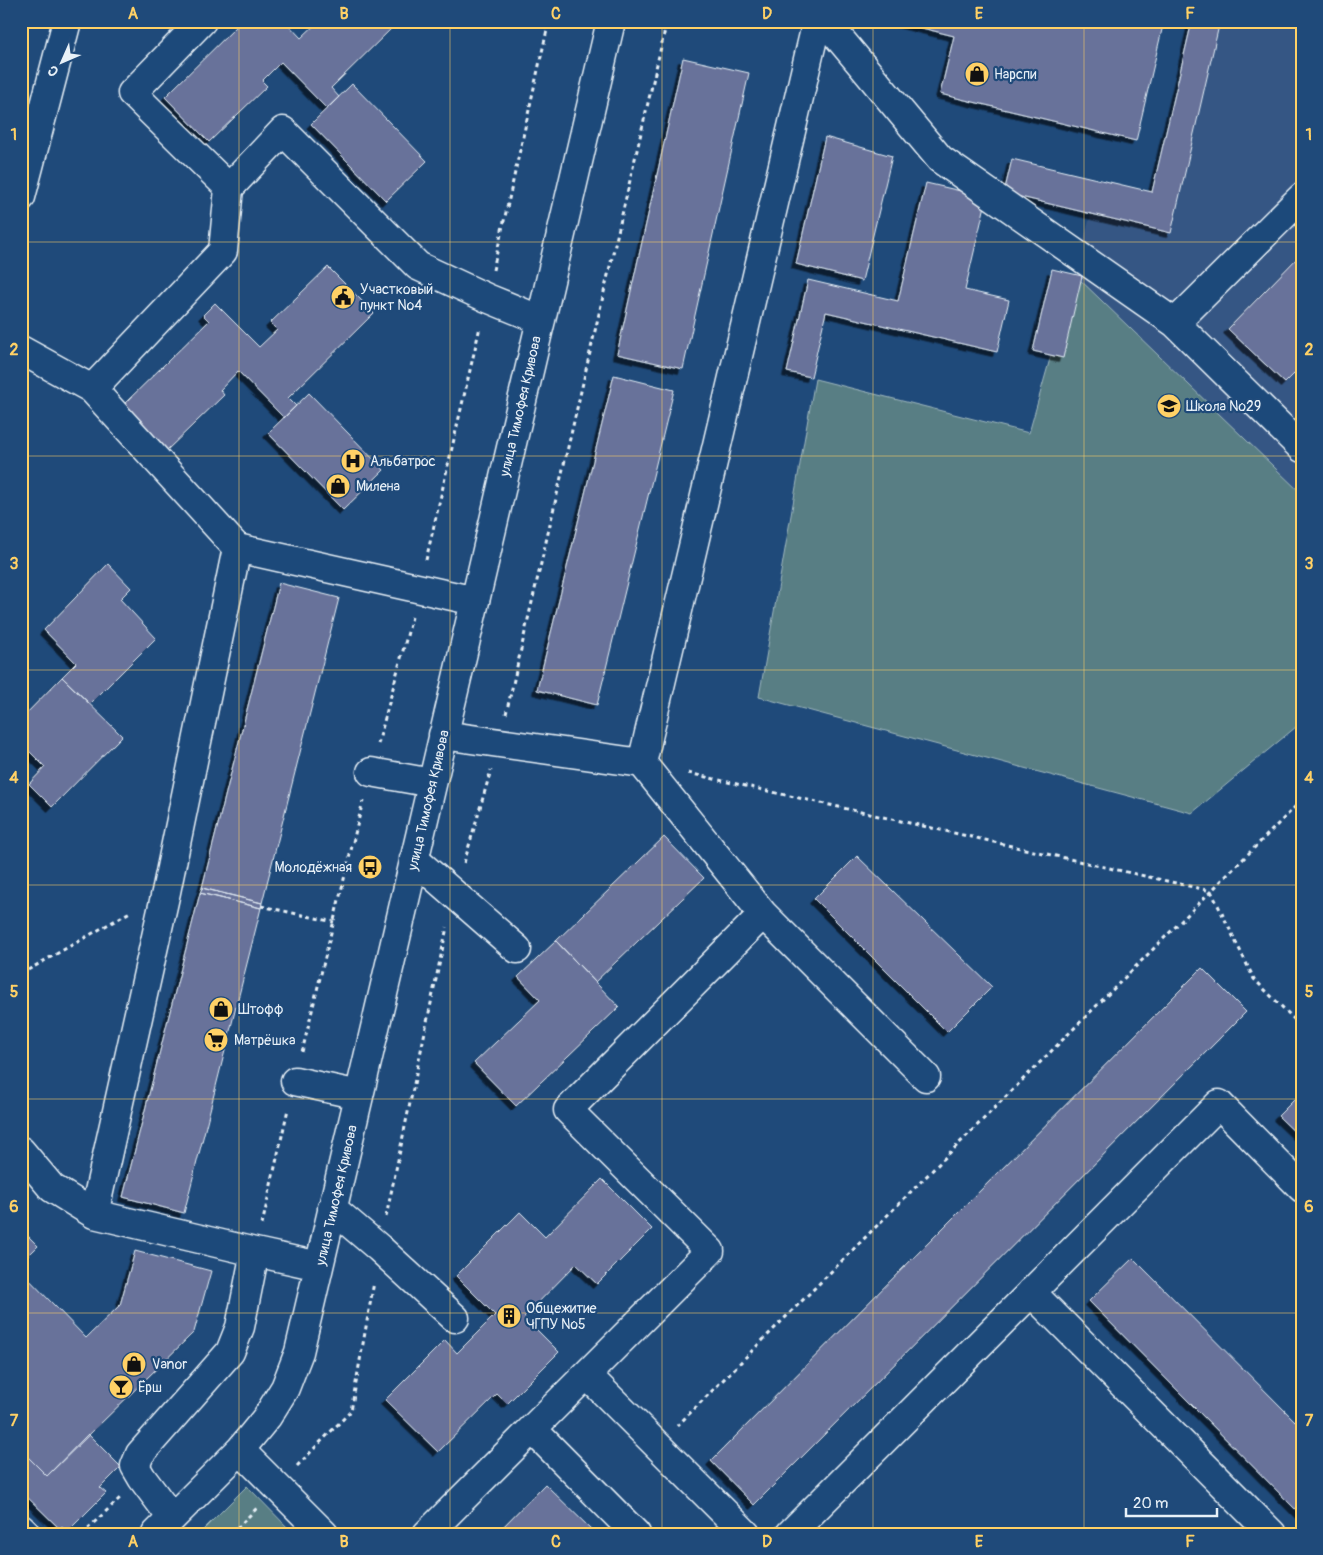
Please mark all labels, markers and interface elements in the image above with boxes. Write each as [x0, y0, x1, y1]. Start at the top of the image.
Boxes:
text: A [128, 4, 139, 24]
text: B [339, 4, 349, 24]
text: C [551, 4, 561, 24]
text: D [762, 4, 772, 24]
text: E [975, 4, 984, 24]
text: F [1185, 4, 1195, 24]
north arrow [38, 38, 88, 88]
shop icon: Нарспи [964, 61, 990, 87]
text: С [44, 62, 62, 80]
place label: Нарспи [994, 66, 1036, 83]
text: 1 [11, 125, 17, 145]
text: 1 [1306, 125, 1312, 145]
place label: Участковый пункт №4 [360, 281, 433, 314]
public building icon: Участковый пункт №4 [330, 284, 356, 310]
street label: улица Тимофея Кривова [496, 334, 545, 479]
text: 2 [10, 340, 19, 360]
text: 2 [1305, 340, 1314, 360]
school or university icon: Школа №29 [1156, 393, 1182, 419]
place label: Школа №29 [1186, 398, 1261, 415]
hospital icon: Альбатрос [340, 448, 366, 474]
place label: Альбатрос [370, 453, 436, 470]
shop icon: Милена [325, 473, 351, 499]
place label: Милена [356, 478, 400, 495]
text: 3 [10, 554, 19, 574]
text: 3 [1305, 554, 1314, 574]
street label: улица Тимофея Кривова [404, 728, 453, 873]
text: 4 [9, 768, 19, 788]
text: 4 [1304, 768, 1314, 788]
bus stop icon: Молодёжная [357, 854, 383, 880]
place label: Молодёжная [275, 859, 352, 876]
text: 5 [10, 982, 19, 1002]
text: 5 [1305, 982, 1314, 1002]
shop icon: Штофф [208, 996, 234, 1022]
place label: Штофф [238, 1001, 284, 1018]
supermarket icon: Матрёшка [203, 1027, 229, 1053]
place label: Матрёшка [234, 1032, 295, 1049]
street label: улица Тимофея Кривова [312, 1123, 361, 1268]
text: 6 [9, 1197, 19, 1217]
text: 6 [1304, 1197, 1314, 1217]
place label: Общежитие ЧГПУ №5 [526, 1300, 597, 1333]
building icon: Общежитие ЧГПУ №5 [496, 1303, 522, 1329]
shop icon: Vanor [121, 1351, 147, 1377]
place label: Vanor [152, 1356, 187, 1373]
bar icon: Ёрш [108, 1374, 134, 1400]
place label: Ёрш [138, 1379, 162, 1396]
text: 7 [10, 1411, 19, 1431]
text: 7 [1305, 1411, 1314, 1431]
scale bar [1126, 1485, 1217, 1517]
text: 20 m [1133, 1494, 1168, 1513]
text: A [128, 1532, 139, 1552]
text: B [339, 1532, 349, 1552]
text: C [551, 1532, 561, 1552]
text: D [762, 1532, 772, 1552]
text: E [975, 1532, 984, 1552]
text: F [1185, 1532, 1195, 1552]

